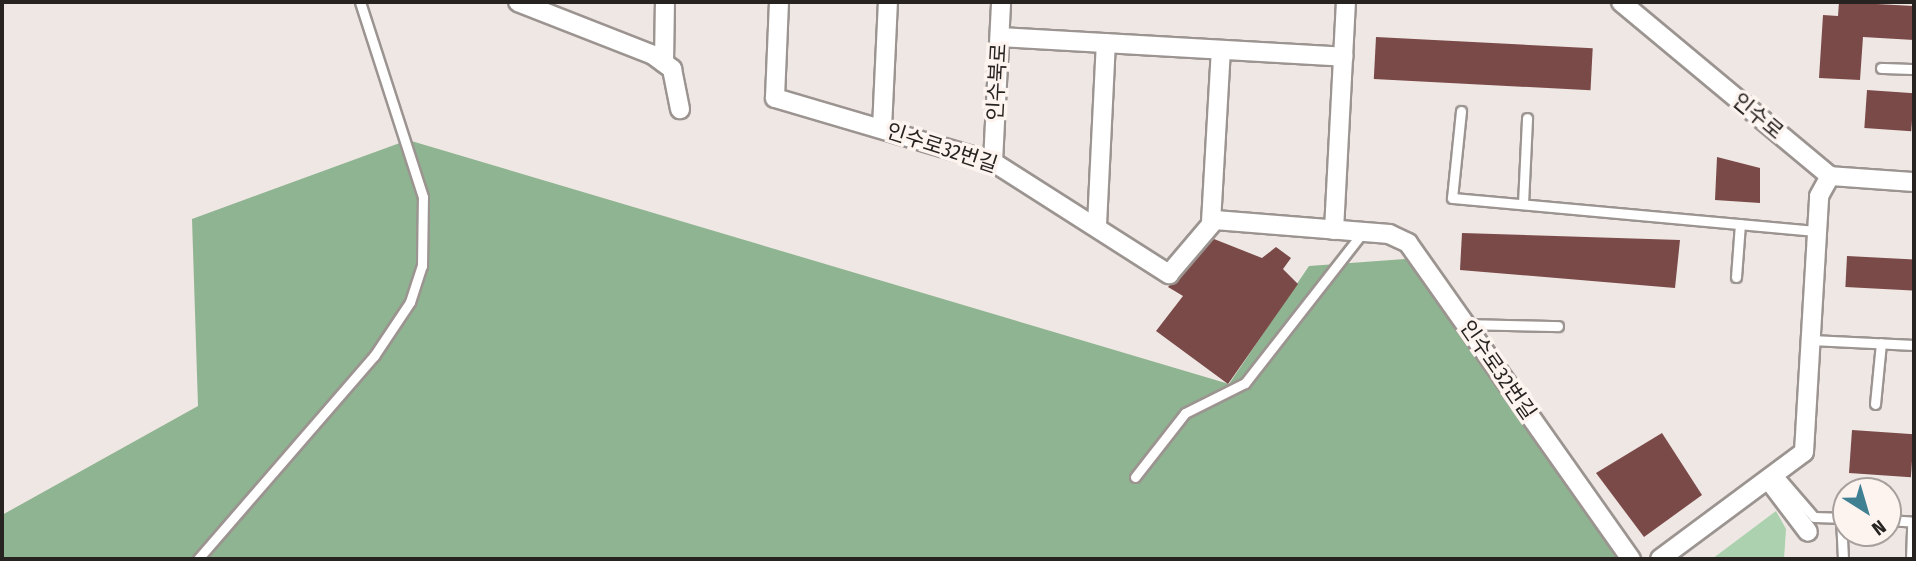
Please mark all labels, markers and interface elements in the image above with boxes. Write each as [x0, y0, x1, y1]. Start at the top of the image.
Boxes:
street label: 인수북로 [982, 43, 1012, 121]
street label: 인수로 [1728, 88, 1788, 144]
street label: 인수로32번길 [883, 118, 1001, 178]
street label: 인수로32번길 [1455, 316, 1541, 424]
north arrow [1832, 477, 1902, 547]
text: N [1867, 515, 1890, 540]

